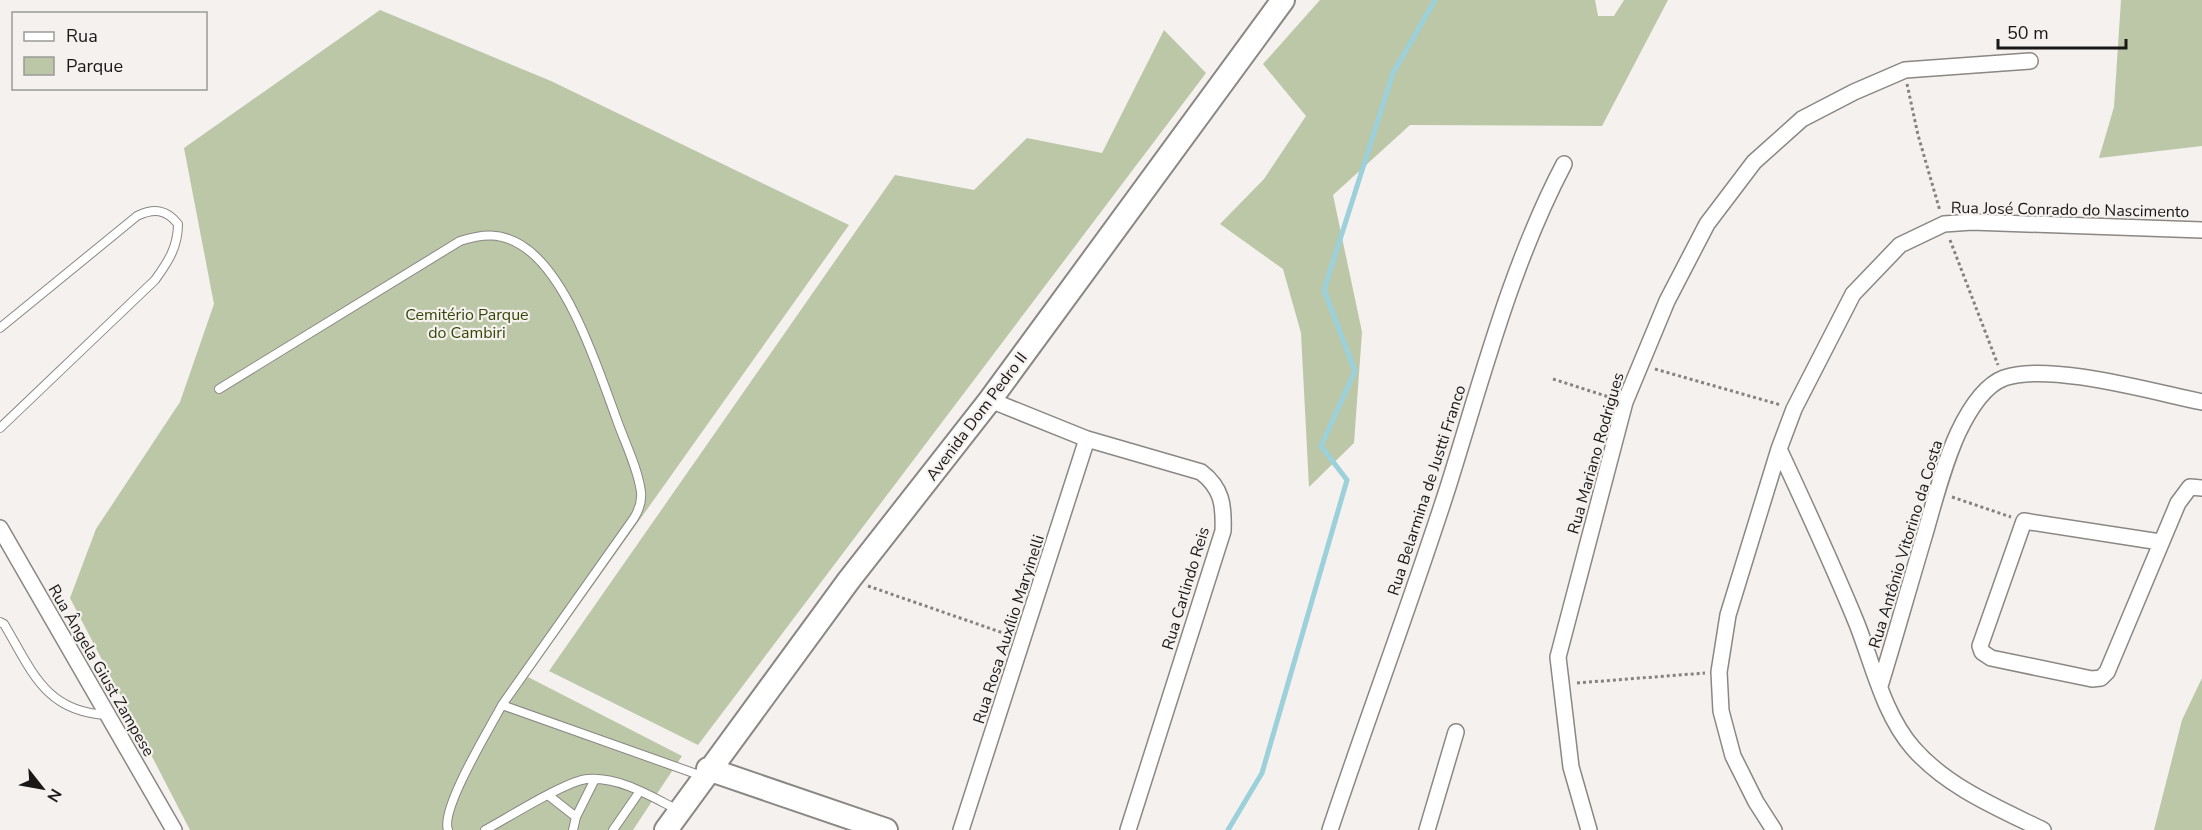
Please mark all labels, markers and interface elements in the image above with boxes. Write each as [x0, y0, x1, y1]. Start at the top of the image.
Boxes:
legend [12, 12, 207, 90]
scale bar [1998, 12, 2126, 50]
text: 50 m [2007, 21, 2049, 45]
text: Rua [66, 24, 98, 48]
text: Parque [66, 54, 123, 78]
street label: Rua José Conrado do Nascimento [1951, 197, 2190, 223]
park label: Cemitério Parque do Cambiri [405, 304, 529, 344]
street label: Avenida Dom Pedro II [921, 348, 1032, 485]
street label: Rua Mariano Rodrigues [1562, 370, 1630, 537]
street label: Rua Belarmina de Justti Franco [1382, 382, 1471, 598]
street label: Rua Antônio Vitorino da Costa [1864, 437, 1948, 651]
street label: Rua Carlindo Reis [1157, 524, 1215, 652]
street label: Rua Rosa Auxílio Maryinelli [968, 532, 1050, 727]
street label: Rua Ângela Giust Zampese [43, 580, 160, 761]
north arrow [12, 758, 72, 818]
text: N [41, 784, 67, 806]

